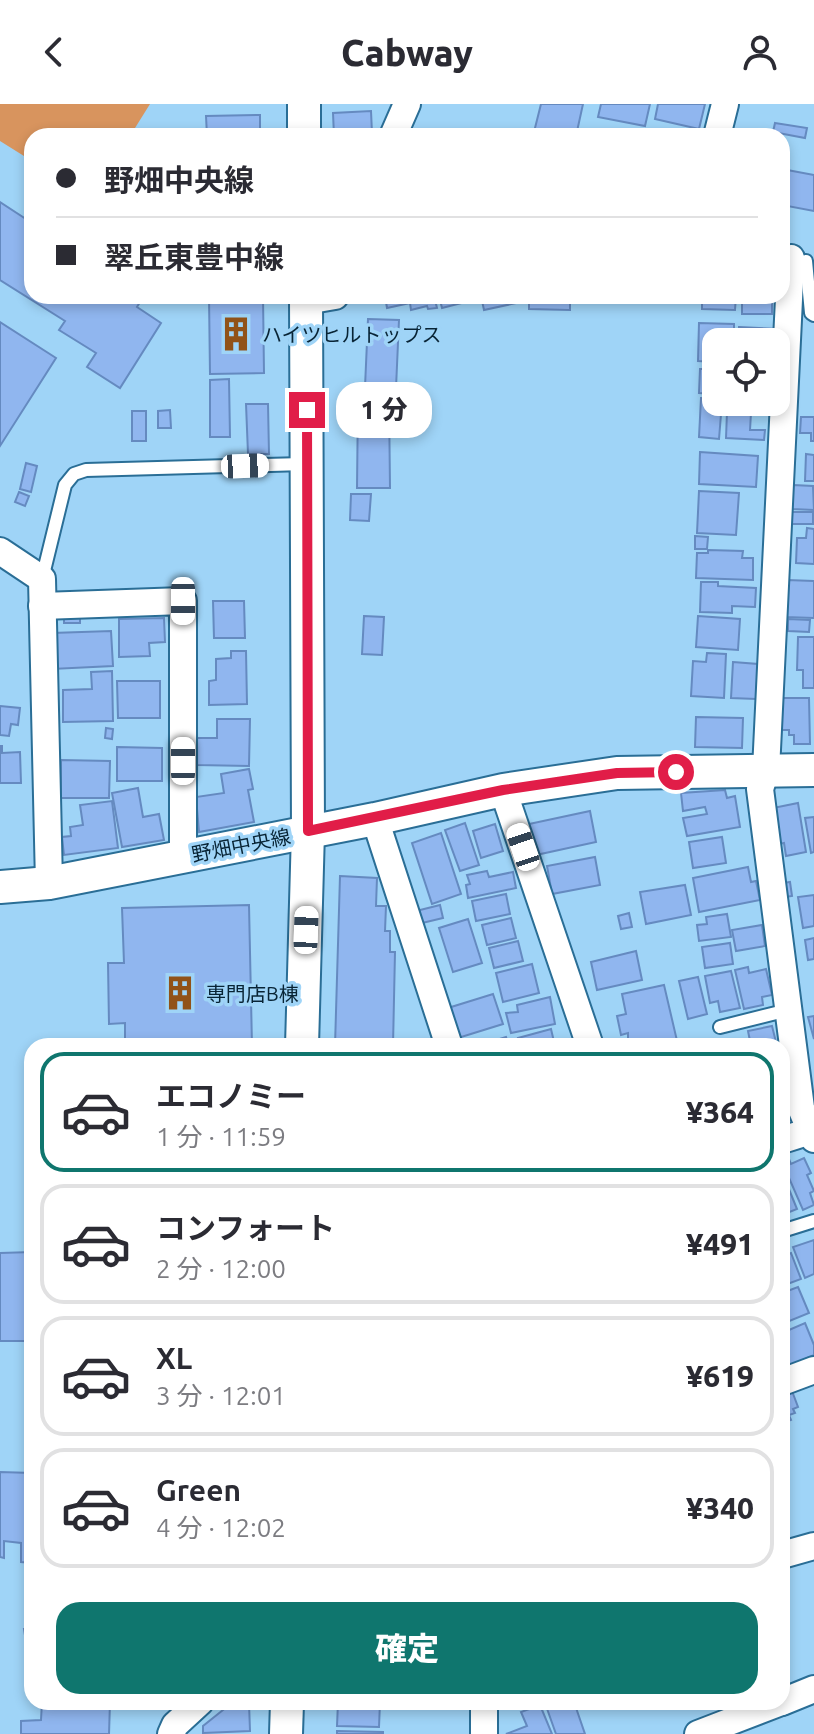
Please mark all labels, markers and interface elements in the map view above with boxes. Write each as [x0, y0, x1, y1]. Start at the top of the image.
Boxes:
icon: back [32, 30, 76, 74]
icon: person [738, 30, 782, 74]
text: Cabway [341, 32, 473, 73]
text: 野畑中央線 [104, 163, 254, 197]
text: 翠丘東豊中線 [104, 240, 284, 274]
building icon: ハイツヒルトップス [217, 315, 255, 353]
place label: ハイツヒルトップス [262, 323, 442, 346]
map controls [702, 328, 790, 416]
button: locate [702, 328, 790, 416]
callout: 1 分 [335, 382, 431, 438]
route end [289, 392, 325, 428]
text: 1 分 [361, 395, 407, 424]
car [221, 453, 269, 479]
car [171, 577, 195, 625]
car [171, 737, 195, 785]
route start [658, 754, 694, 790]
car [504, 820, 542, 874]
street label: 野畑中央線 [190, 824, 292, 866]
car [293, 906, 319, 954]
building icon: 専門店B棟 [161, 974, 199, 1012]
place label: 専門店B棟 [206, 982, 299, 1005]
icon: car [60, 1076, 132, 1148]
text: エコノミー [156, 1079, 306, 1113]
text: ¥364 [686, 1095, 754, 1129]
text: 1 分 · 11:59 [156, 1122, 286, 1151]
icon: car [60, 1208, 132, 1280]
text: コンフォート [156, 1211, 335, 1245]
text: ¥491 [686, 1227, 754, 1261]
text: 2 分 · 12:00 [156, 1254, 286, 1283]
icon: car [60, 1340, 132, 1412]
text: XL [156, 1341, 192, 1375]
text: ¥619 [686, 1359, 754, 1393]
text: 3 分 · 12:01 [156, 1381, 286, 1410]
icon: car [60, 1472, 132, 1544]
text: Green [156, 1473, 241, 1507]
text: ¥340 [686, 1491, 754, 1525]
text: 4 分 · 12:02 [156, 1513, 286, 1542]
button: 確定 [56, 1602, 758, 1694]

